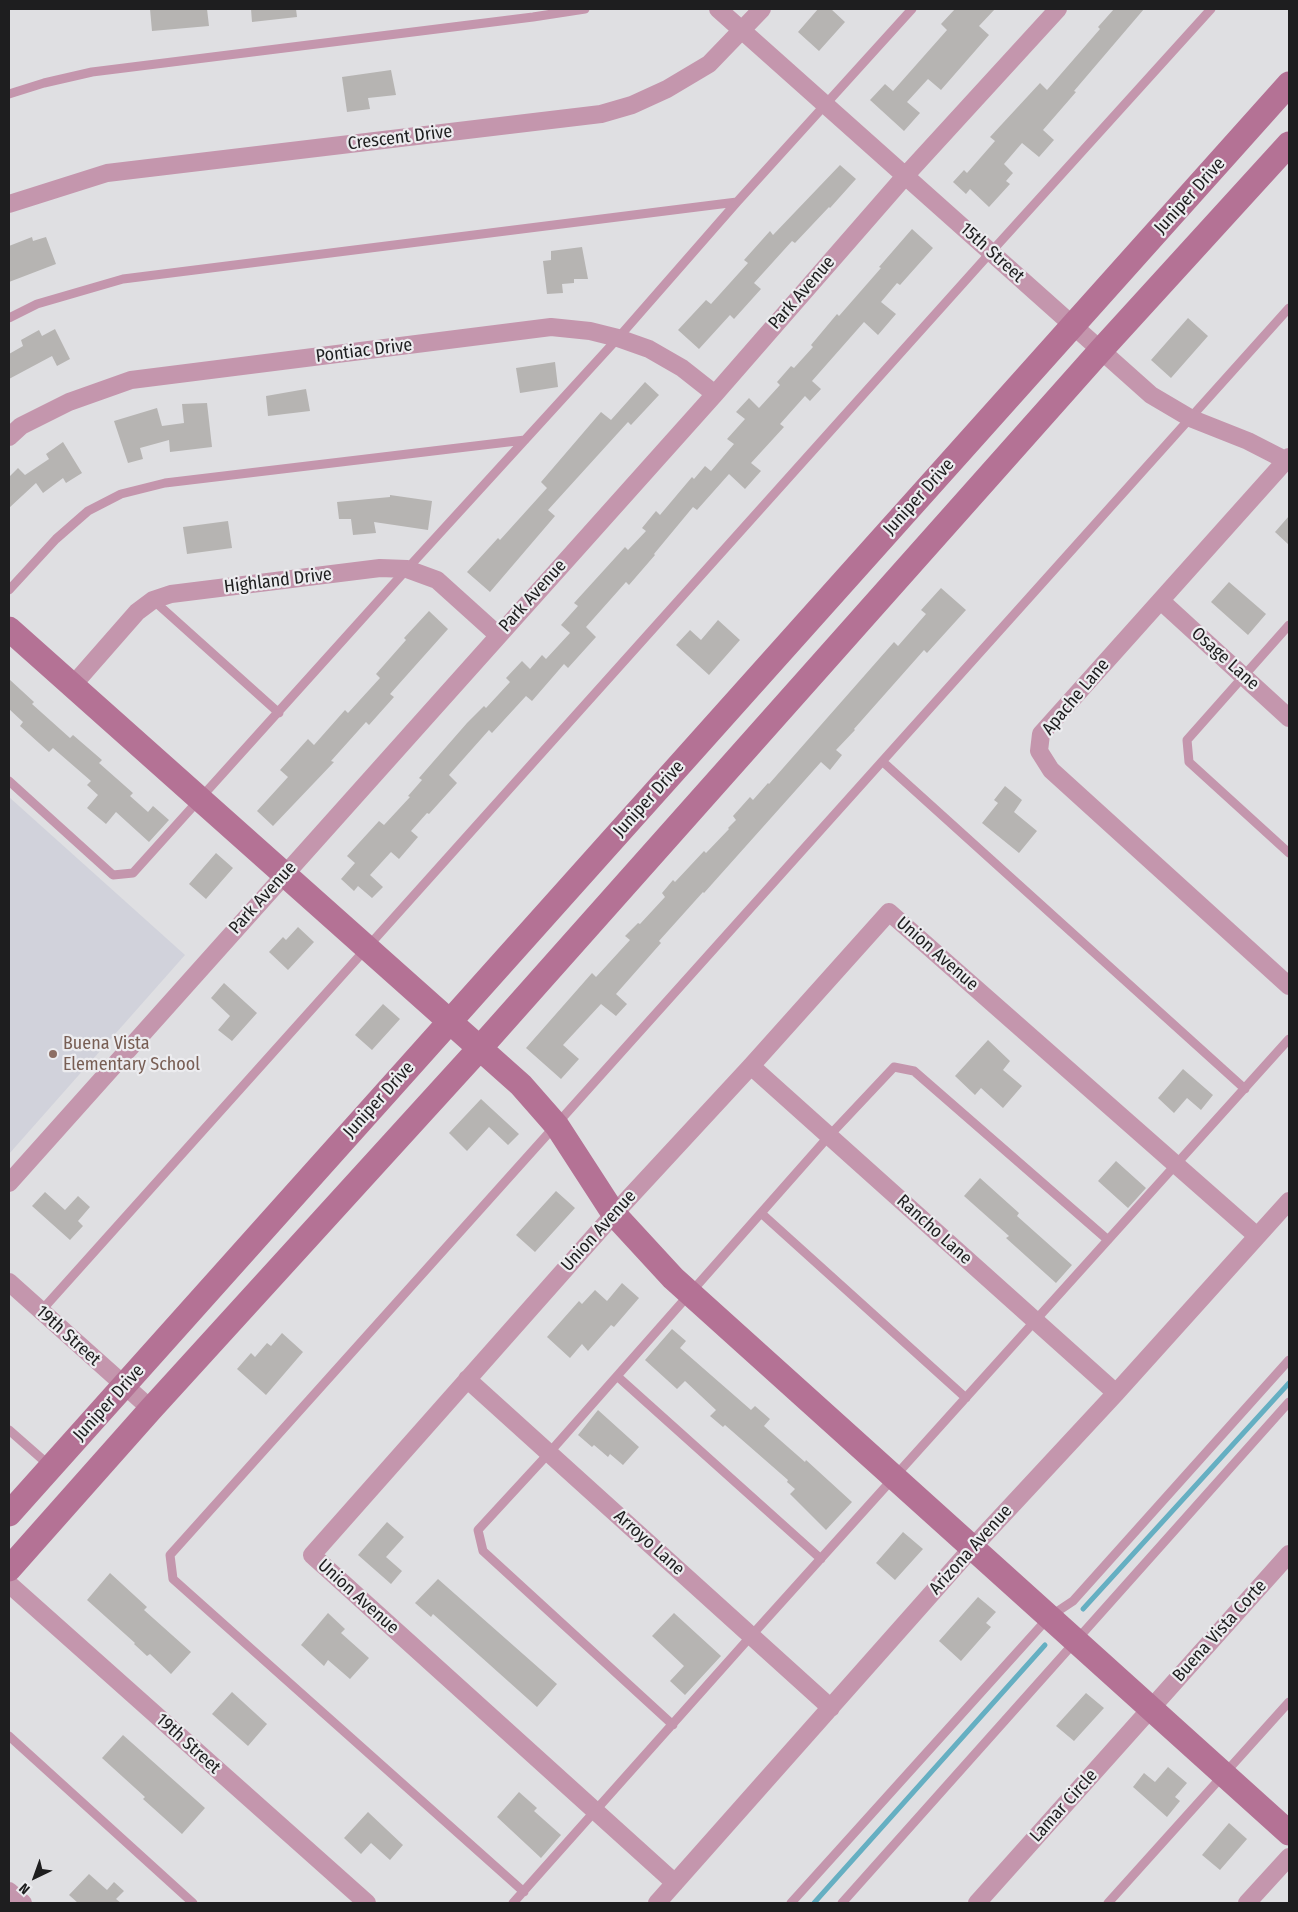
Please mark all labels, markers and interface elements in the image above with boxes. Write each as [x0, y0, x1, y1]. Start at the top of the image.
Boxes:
street label: Crescent Drive [346, 121, 454, 155]
street label: Juniper Drive [1150, 153, 1230, 239]
street label: 15th Street [955, 219, 1029, 287]
street label: Park Avenue [764, 252, 840, 334]
street label: Pontiac Drive [314, 334, 414, 368]
street label: Juniper Drive [879, 454, 959, 540]
street label: Park Avenue [495, 555, 571, 637]
street label: Highland Drive [223, 564, 333, 598]
street label: Osage Lane [1187, 623, 1263, 695]
street label: Apache Lane [1038, 654, 1114, 740]
street label: Juniper Drive [609, 756, 689, 842]
street label: Park Avenue [225, 857, 301, 939]
street label: Union Avenue [891, 912, 983, 996]
place label: Buena Vista Elementary School [63, 1033, 200, 1076]
marker: Buena Vista Elementary School [47, 1048, 59, 1060]
street label: Juniper Drive [339, 1057, 419, 1143]
street label: Union Avenue [557, 1186, 641, 1276]
street label: Rancho Lane [892, 1191, 976, 1269]
street label: 19th Street [31, 1301, 105, 1371]
street label: Juniper Drive [69, 1360, 149, 1446]
street label: Arizona Avenue [925, 1501, 1017, 1599]
street label: Arroyo Lane [609, 1506, 689, 1580]
street label: Union Avenue [313, 1555, 403, 1639]
street label: Buena Vista Corte [1169, 1575, 1271, 1687]
street label: 19th Street [151, 1709, 225, 1779]
street label: Lamar Circle [1026, 1765, 1102, 1847]
north arrow [10, 1852, 60, 1902]
text: N [16, 1879, 33, 1898]

